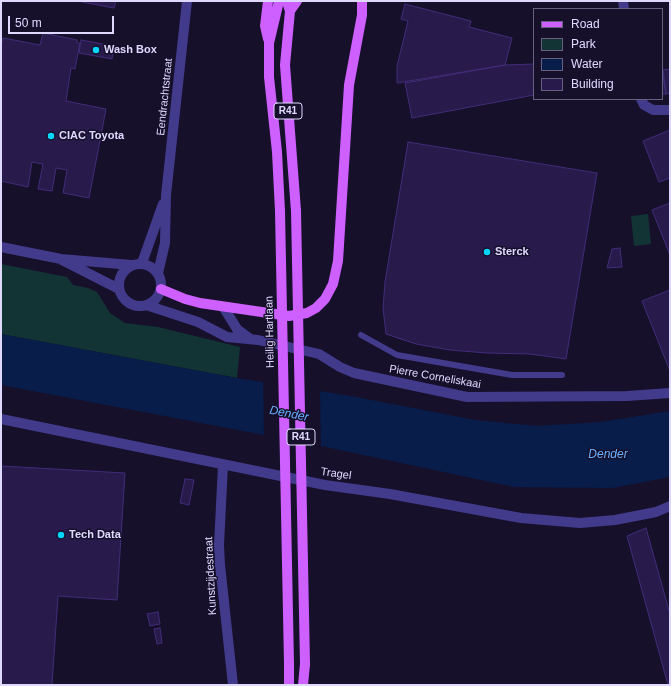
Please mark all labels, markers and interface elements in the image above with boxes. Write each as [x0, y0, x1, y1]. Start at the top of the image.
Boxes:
scale bar [10, 8, 116, 34]
legend [533, 8, 663, 100]
text: 50 m [15, 16, 42, 30]
text: Road [571, 17, 600, 31]
text: Park [571, 37, 596, 51]
place label: Wash Box [104, 43, 157, 57]
marker: Wash Box [91, 45, 101, 55]
text: Water [571, 57, 603, 71]
street label: Eendrachtstraat [154, 58, 176, 136]
text: Building [571, 77, 614, 91]
road number: R41 [274, 103, 302, 119]
place label: CIAC Toyota [59, 129, 124, 143]
marker: CIAC Toyota [46, 131, 56, 141]
place label: Sterck [495, 245, 529, 259]
marker: Sterck [482, 247, 492, 257]
street label: Heilig Hartlaan [263, 296, 277, 368]
street label: Pierre Corneliskaai [388, 362, 482, 392]
water label: Dender [268, 403, 310, 425]
road number: R41 [287, 429, 315, 445]
water label: Dender [588, 448, 628, 462]
street label: Tragel [320, 465, 352, 483]
place label: Tech Data [69, 528, 121, 542]
marker: Tech Data [56, 530, 66, 540]
street label: Kunstzijdestraat [202, 537, 220, 615]

